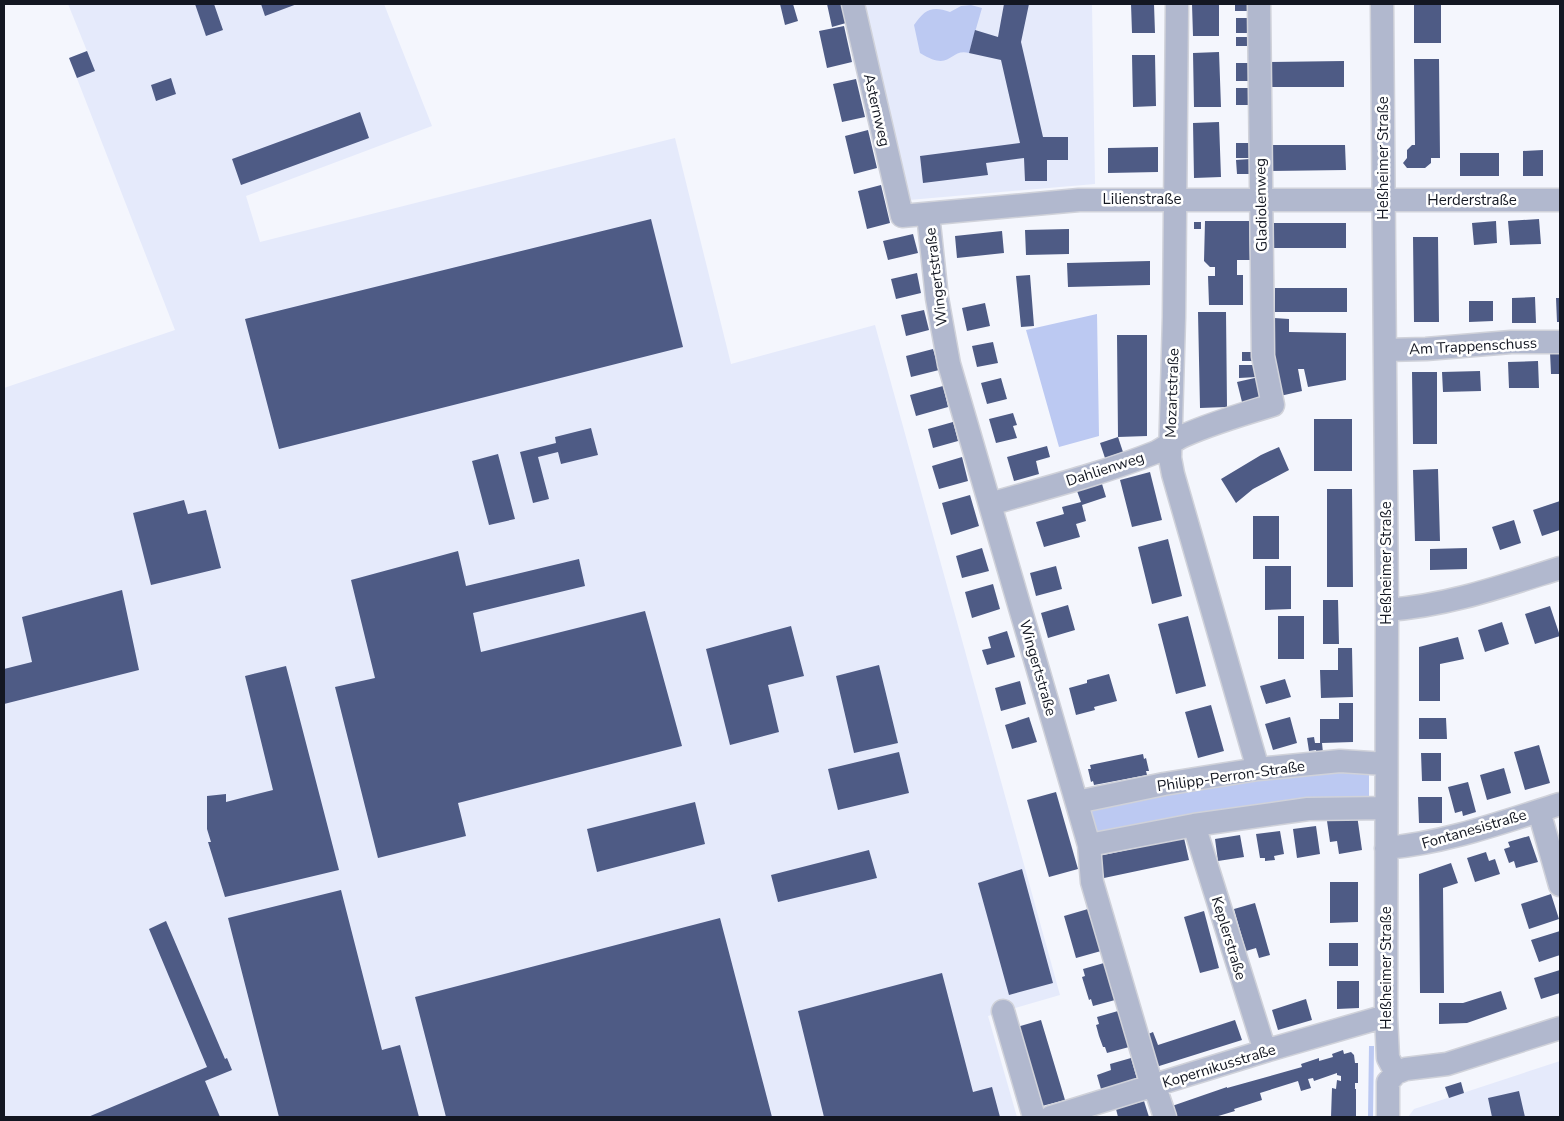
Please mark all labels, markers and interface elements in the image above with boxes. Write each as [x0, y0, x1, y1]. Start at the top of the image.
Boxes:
street label: Asternweg [859, 72, 895, 148]
street label: Heßheimer Straße [1373, 96, 1393, 220]
street label: Gladiolenweg [1250, 158, 1272, 252]
street label: Lilienstraße [1103, 189, 1181, 209]
street label: Herderstraße [1427, 190, 1517, 210]
street label: Wingertstraße [920, 227, 952, 327]
street label: Am Trappenschuss [1408, 333, 1538, 359]
street label: Mozartstraße [1160, 348, 1184, 438]
street label: Dahlienweg [1063, 447, 1147, 491]
street label: Heßheimer Straße [1376, 501, 1396, 625]
street label: Wingertstraße [1015, 618, 1061, 718]
street label: Philipp-Perron-Straße [1156, 756, 1306, 796]
street label: Fontanesistraße [1419, 804, 1529, 854]
street label: Keplerstraße [1207, 894, 1251, 982]
street label: Heßheimer Straße [1376, 906, 1396, 1030]
street label: Kopernikusstraße [1160, 1039, 1278, 1093]

